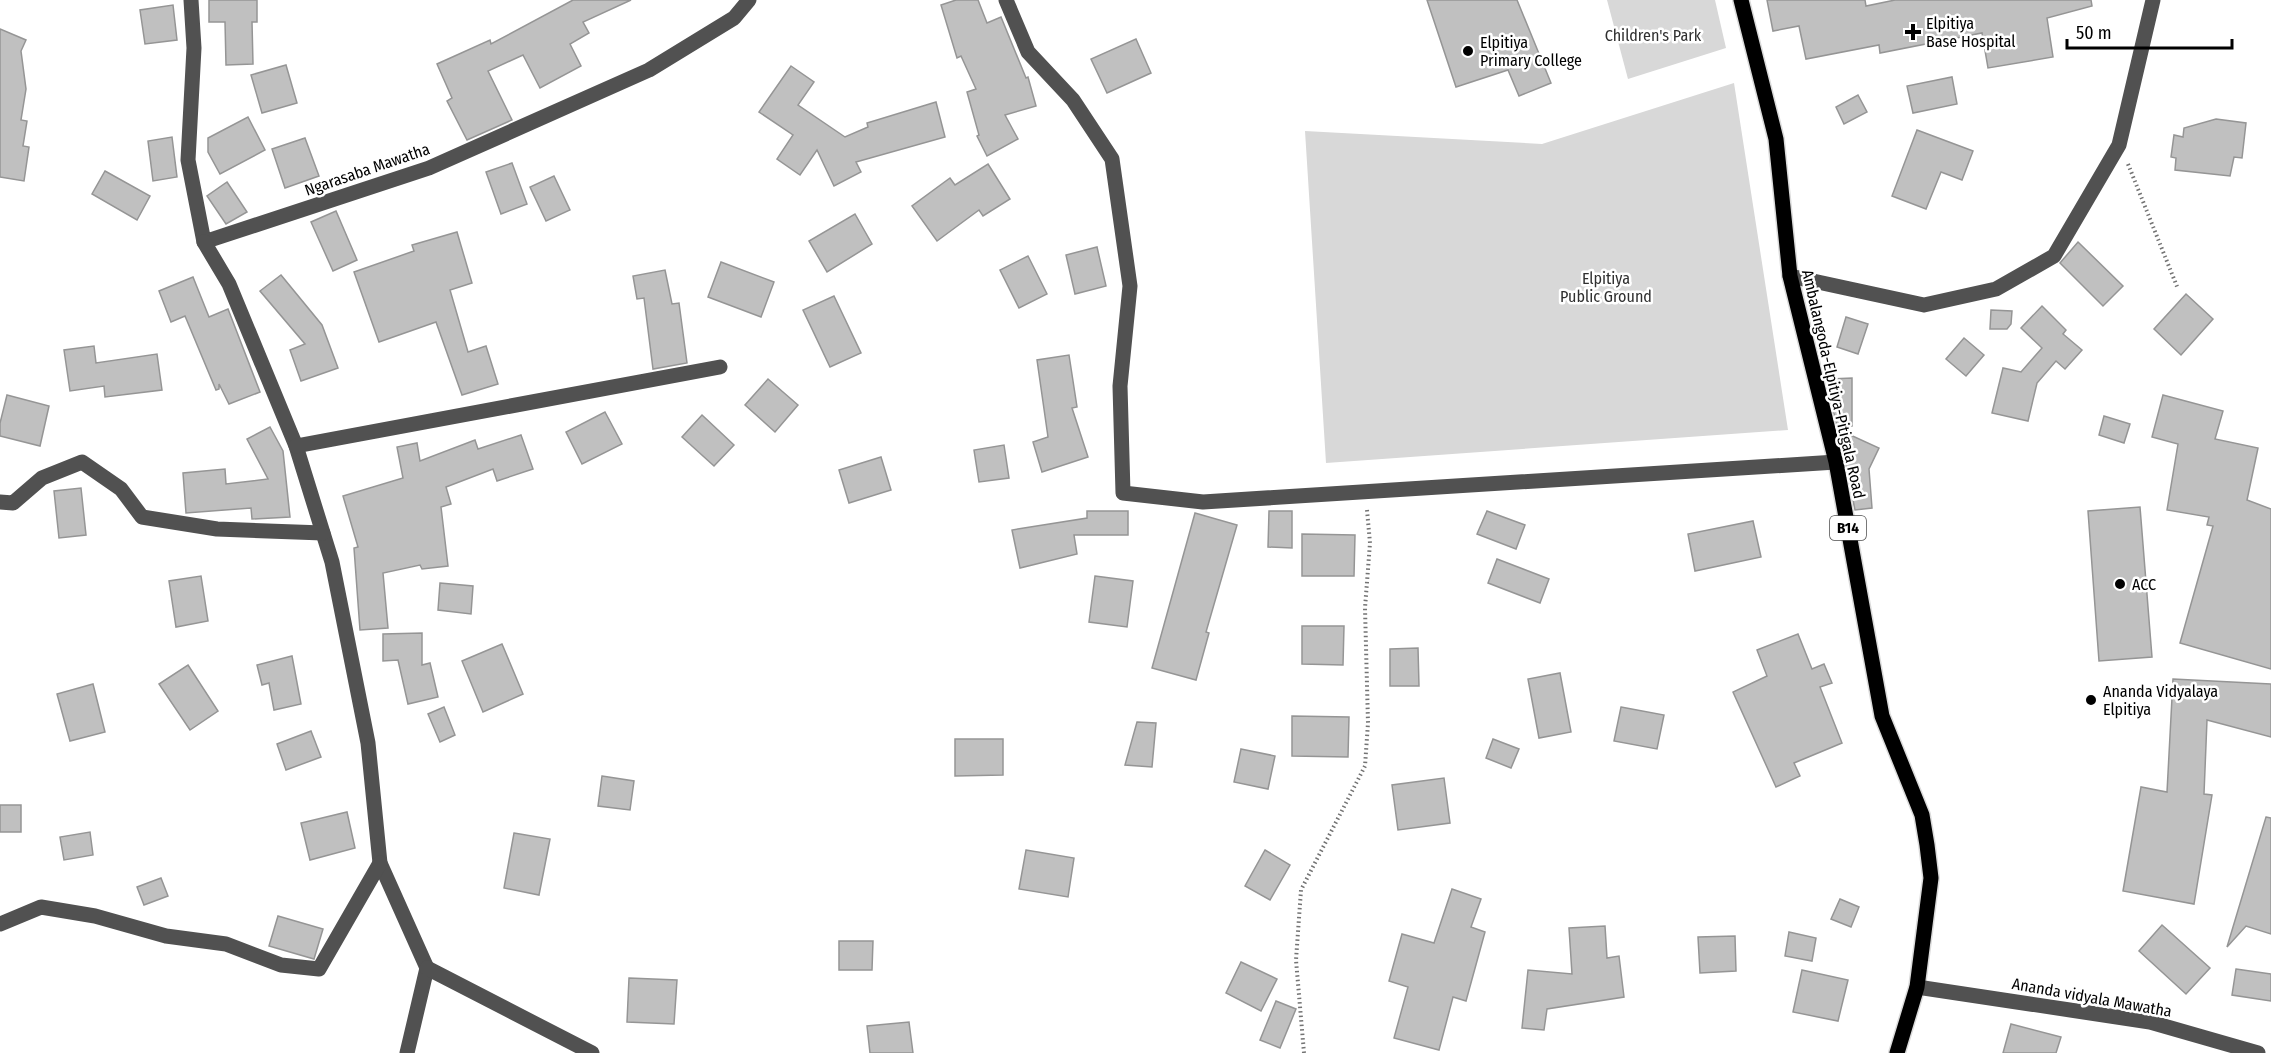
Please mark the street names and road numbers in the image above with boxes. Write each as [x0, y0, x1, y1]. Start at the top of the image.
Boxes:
street label: Ngarasaba Mawatha [302, 139, 432, 200]
street label: Ambalangoda-Elpitiya-Pitigala Road [1798, 268, 1869, 500]
road number: B14 [1830, 516, 1866, 540]
street label: Ananda vidyala Mawatha [2010, 974, 2174, 1021]

